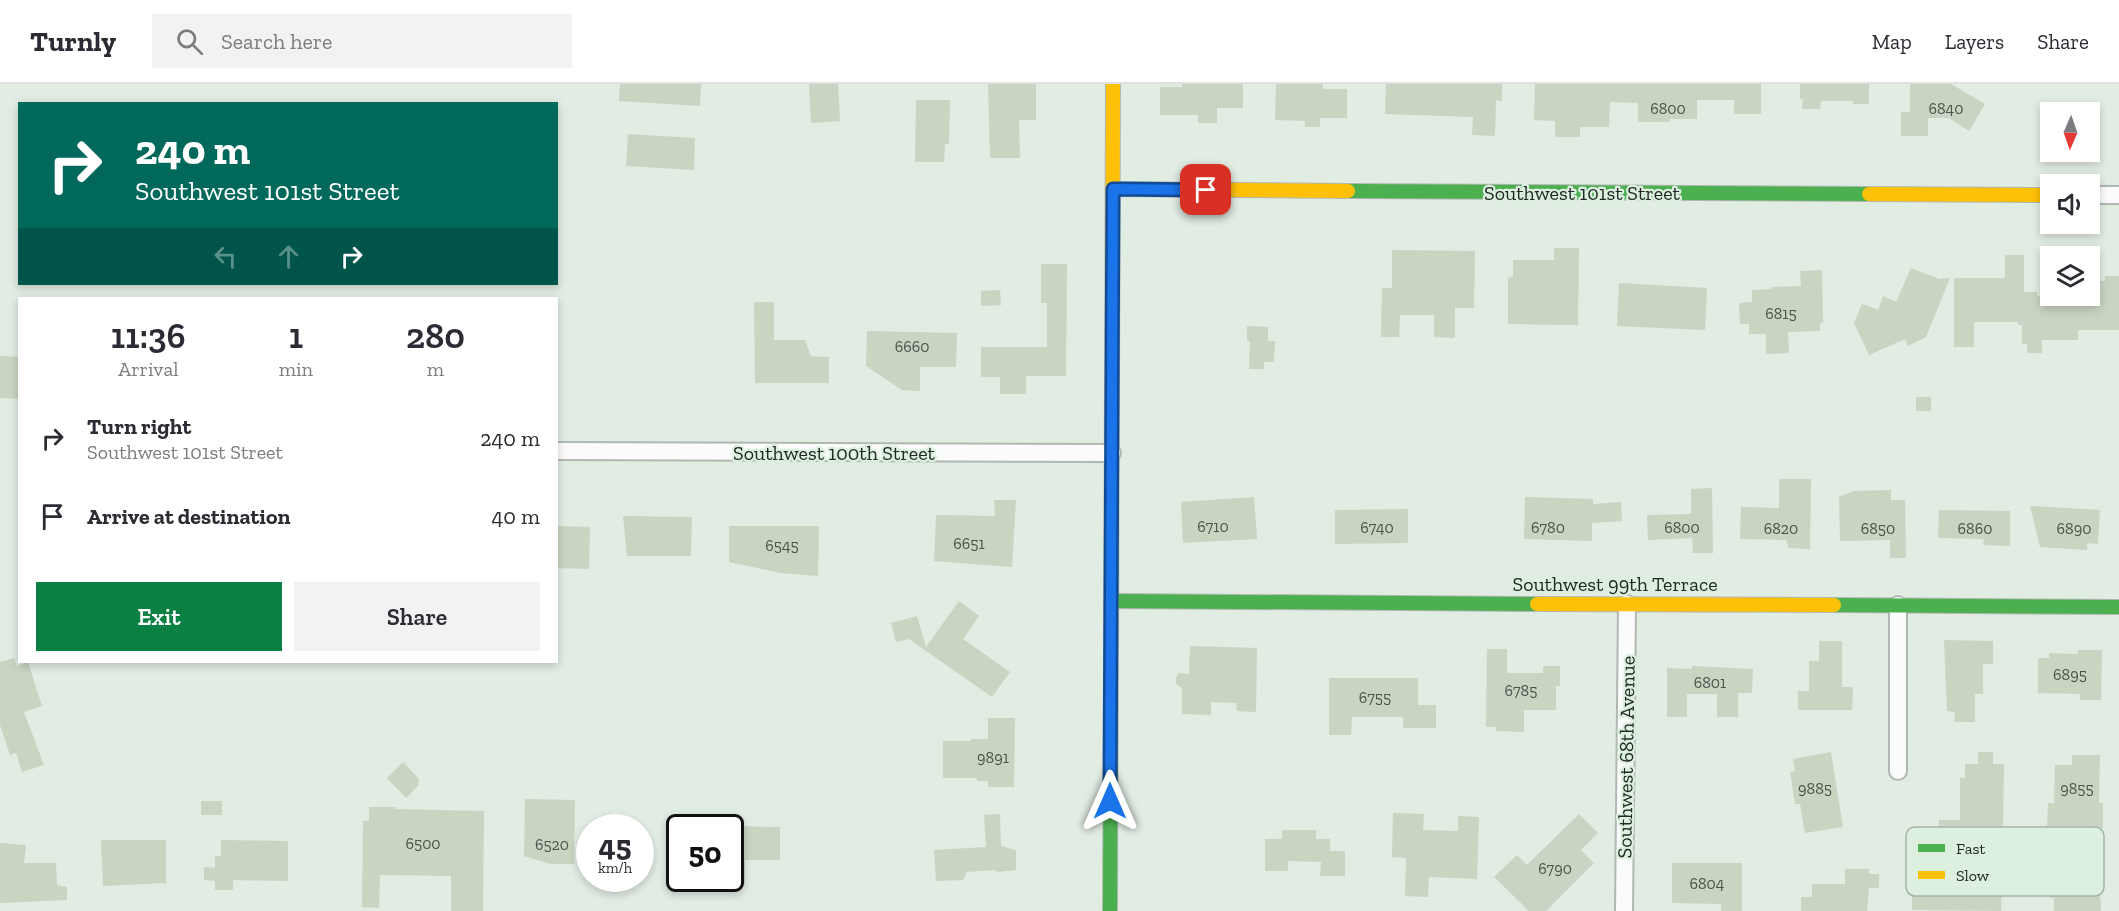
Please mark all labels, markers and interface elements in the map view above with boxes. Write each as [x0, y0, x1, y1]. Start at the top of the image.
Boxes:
search box [152, 14, 572, 68]
text: Turnly [30, 25, 116, 58]
icon: search [173, 25, 206, 58]
text: Search here [221, 28, 332, 55]
text: Map [1872, 29, 1912, 54]
text: Layers [1945, 29, 2004, 54]
text: Share [2037, 29, 2089, 54]
house number: 6800 [1650, 99, 1686, 118]
house number: 6840 [1929, 99, 1963, 118]
north arrow [2040, 102, 2100, 162]
map controls [2040, 102, 2100, 306]
text: 240 m [135, 124, 250, 175]
icon: right [36, 126, 114, 204]
pin [1180, 164, 1231, 215]
icon: arrive [1189, 173, 1222, 206]
button: sound [2040, 174, 2100, 234]
text: Southwest 101st Street [135, 175, 400, 207]
street label: Southwest 101st Street [1484, 181, 1681, 205]
icon: left [209, 240, 242, 273]
icon: ahead [272, 240, 305, 273]
icon: right [335, 240, 368, 273]
button: layers [2040, 246, 2100, 306]
house number: 6815 [1765, 304, 1797, 323]
text: 11:36 [111, 314, 186, 357]
text: 1 [289, 314, 303, 357]
text: 280 [406, 314, 465, 357]
house number: 6660 [895, 337, 929, 356]
text: Arrival [118, 357, 178, 381]
text: min [279, 357, 313, 381]
text: m [427, 357, 444, 381]
text: Turn right [87, 413, 191, 440]
icon: right [36, 422, 69, 455]
text: 240 m [480, 425, 540, 452]
text: Southwest 101st Street [87, 440, 283, 464]
street label: Southwest 100th Street [733, 441, 936, 465]
icon: arrive [36, 500, 69, 533]
text: Arrive at destination [87, 503, 290, 530]
text: 40 m [491, 503, 540, 530]
house number: 6710 [1197, 517, 1229, 536]
house number: 6740 [1360, 518, 1394, 537]
house number: 6780 [1531, 518, 1565, 537]
house number: 6800 [1664, 518, 1700, 537]
house number: 6820 [1764, 519, 1798, 538]
house number: 6850 [1861, 519, 1895, 538]
house number: 6860 [1958, 519, 1992, 538]
house number: 6890 [2057, 519, 2091, 538]
house number: 6651 [953, 534, 985, 553]
house number: 6545 [765, 536, 799, 555]
street label: Southwest 99th Terrace [1512, 572, 1718, 596]
button: Exit [36, 582, 282, 651]
button: Share [294, 582, 540, 651]
street label: Southwest 68th Avenue [1612, 655, 1640, 859]
house number: 6895 [2053, 665, 2087, 684]
house number: 6801 [1694, 673, 1726, 692]
house number: 6785 [1505, 681, 1537, 700]
house number: 6755 [1359, 688, 1391, 707]
house number: 9891 [977, 748, 1009, 767]
position arrow [1078, 769, 1142, 833]
house number: 9885 [1798, 779, 1832, 798]
house number: 9855 [2060, 779, 2094, 798]
speed limit sign: 50 [666, 814, 744, 892]
legend [1906, 827, 2104, 896]
text: 45 [599, 828, 631, 864]
house number: 6500 [405, 834, 441, 853]
house number: 6520 [535, 835, 569, 854]
text: Fast [1956, 839, 1985, 858]
text: km/h [598, 859, 632, 877]
house number: 6790 [1538, 859, 1572, 878]
text: Slow [1956, 866, 1990, 885]
house number: 6804 [1690, 874, 1725, 893]

